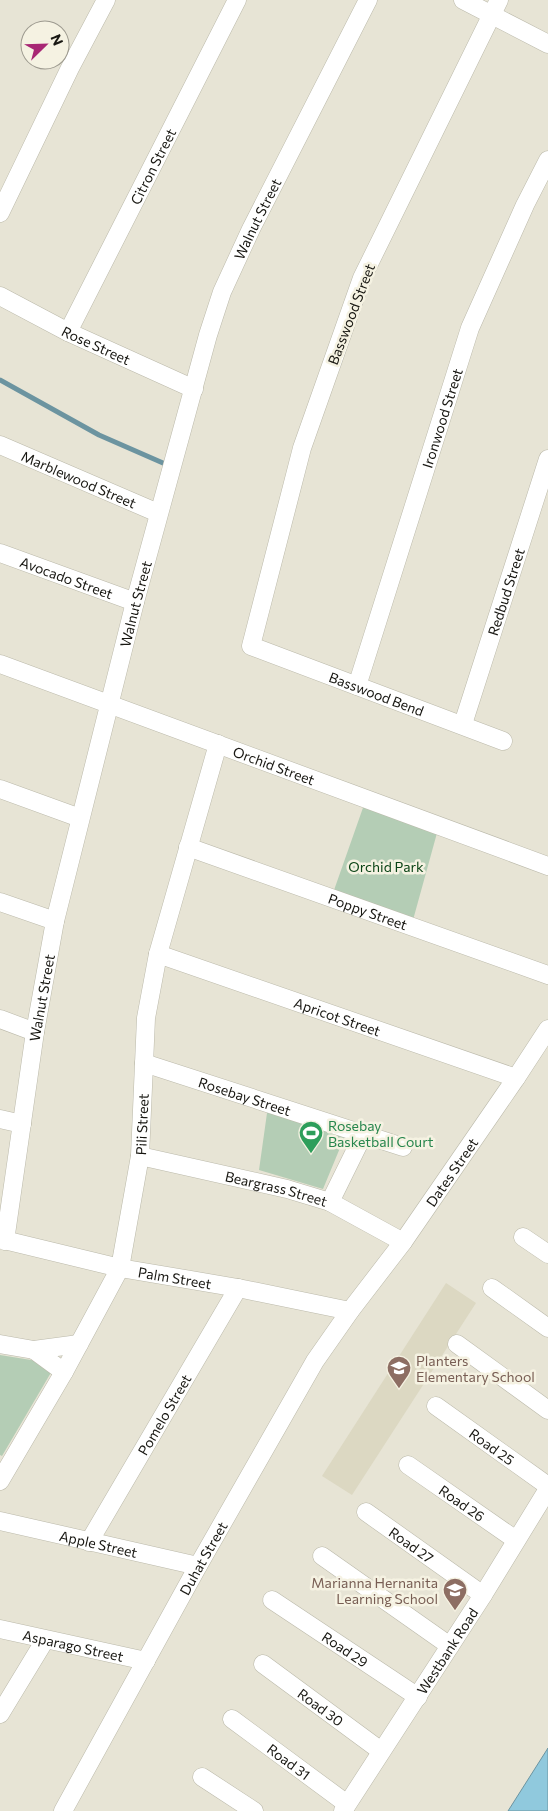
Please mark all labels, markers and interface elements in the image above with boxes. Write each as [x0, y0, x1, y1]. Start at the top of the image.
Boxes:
north arrow [20, 20, 70, 70]
text: N [48, 32, 67, 48]
street label: Citron Street [126, 125, 179, 207]
street label: Walnut Street [230, 175, 284, 262]
street label: Basswood Street [324, 261, 378, 367]
street label: Rose Street [59, 322, 133, 368]
street label: Ironwood Street [418, 366, 465, 470]
street label: Marblewood Street [19, 447, 139, 511]
street label: Redbud Street [483, 546, 528, 638]
street label: Avocado Street [18, 553, 116, 602]
street label: Walnut Street [116, 559, 154, 649]
street label: Basswood Bend [327, 668, 426, 719]
street label: Orchid Street [231, 742, 317, 788]
park label: Orchid Park [348, 858, 424, 875]
street label: Poppy Street [326, 889, 410, 933]
street label: Walnut Street [25, 952, 57, 1042]
street label: Apricot Street [292, 993, 383, 1039]
street label: Rosebay Street [197, 1073, 293, 1119]
street label: Pili Street [132, 1093, 151, 1156]
place label: Rosebay Basketball Court [328, 1117, 434, 1150]
sports icon: Rosebay Basketball Court [298, 1120, 324, 1154]
street label: Dates Street [422, 1134, 481, 1209]
street label: Beargrass Street [224, 1167, 330, 1209]
street label: Palm Street [137, 1263, 213, 1292]
place label: Planters Elementary School [416, 1352, 535, 1385]
school or university icon: Planters Elementary School [386, 1355, 412, 1389]
street label: Pomelo Street [134, 1371, 194, 1458]
street label: Road 25 [466, 1424, 518, 1468]
street label: Road 26 [436, 1481, 488, 1524]
street label: Duhat Street [175, 1518, 230, 1598]
street label: Road 27 [386, 1523, 437, 1566]
street label: Apple Street [58, 1526, 139, 1561]
place label: Marianna Hernanita Learning School [311, 1574, 438, 1607]
school or university icon: Marianna Hernanita Learning School [442, 1577, 468, 1611]
street label: Westbank Road [413, 1604, 481, 1697]
street label: Asparago Street [21, 1626, 125, 1664]
street label: Road 29 [319, 1627, 372, 1670]
street label: Road 30 [295, 1684, 347, 1729]
street label: Road 31 [264, 1740, 314, 1783]

